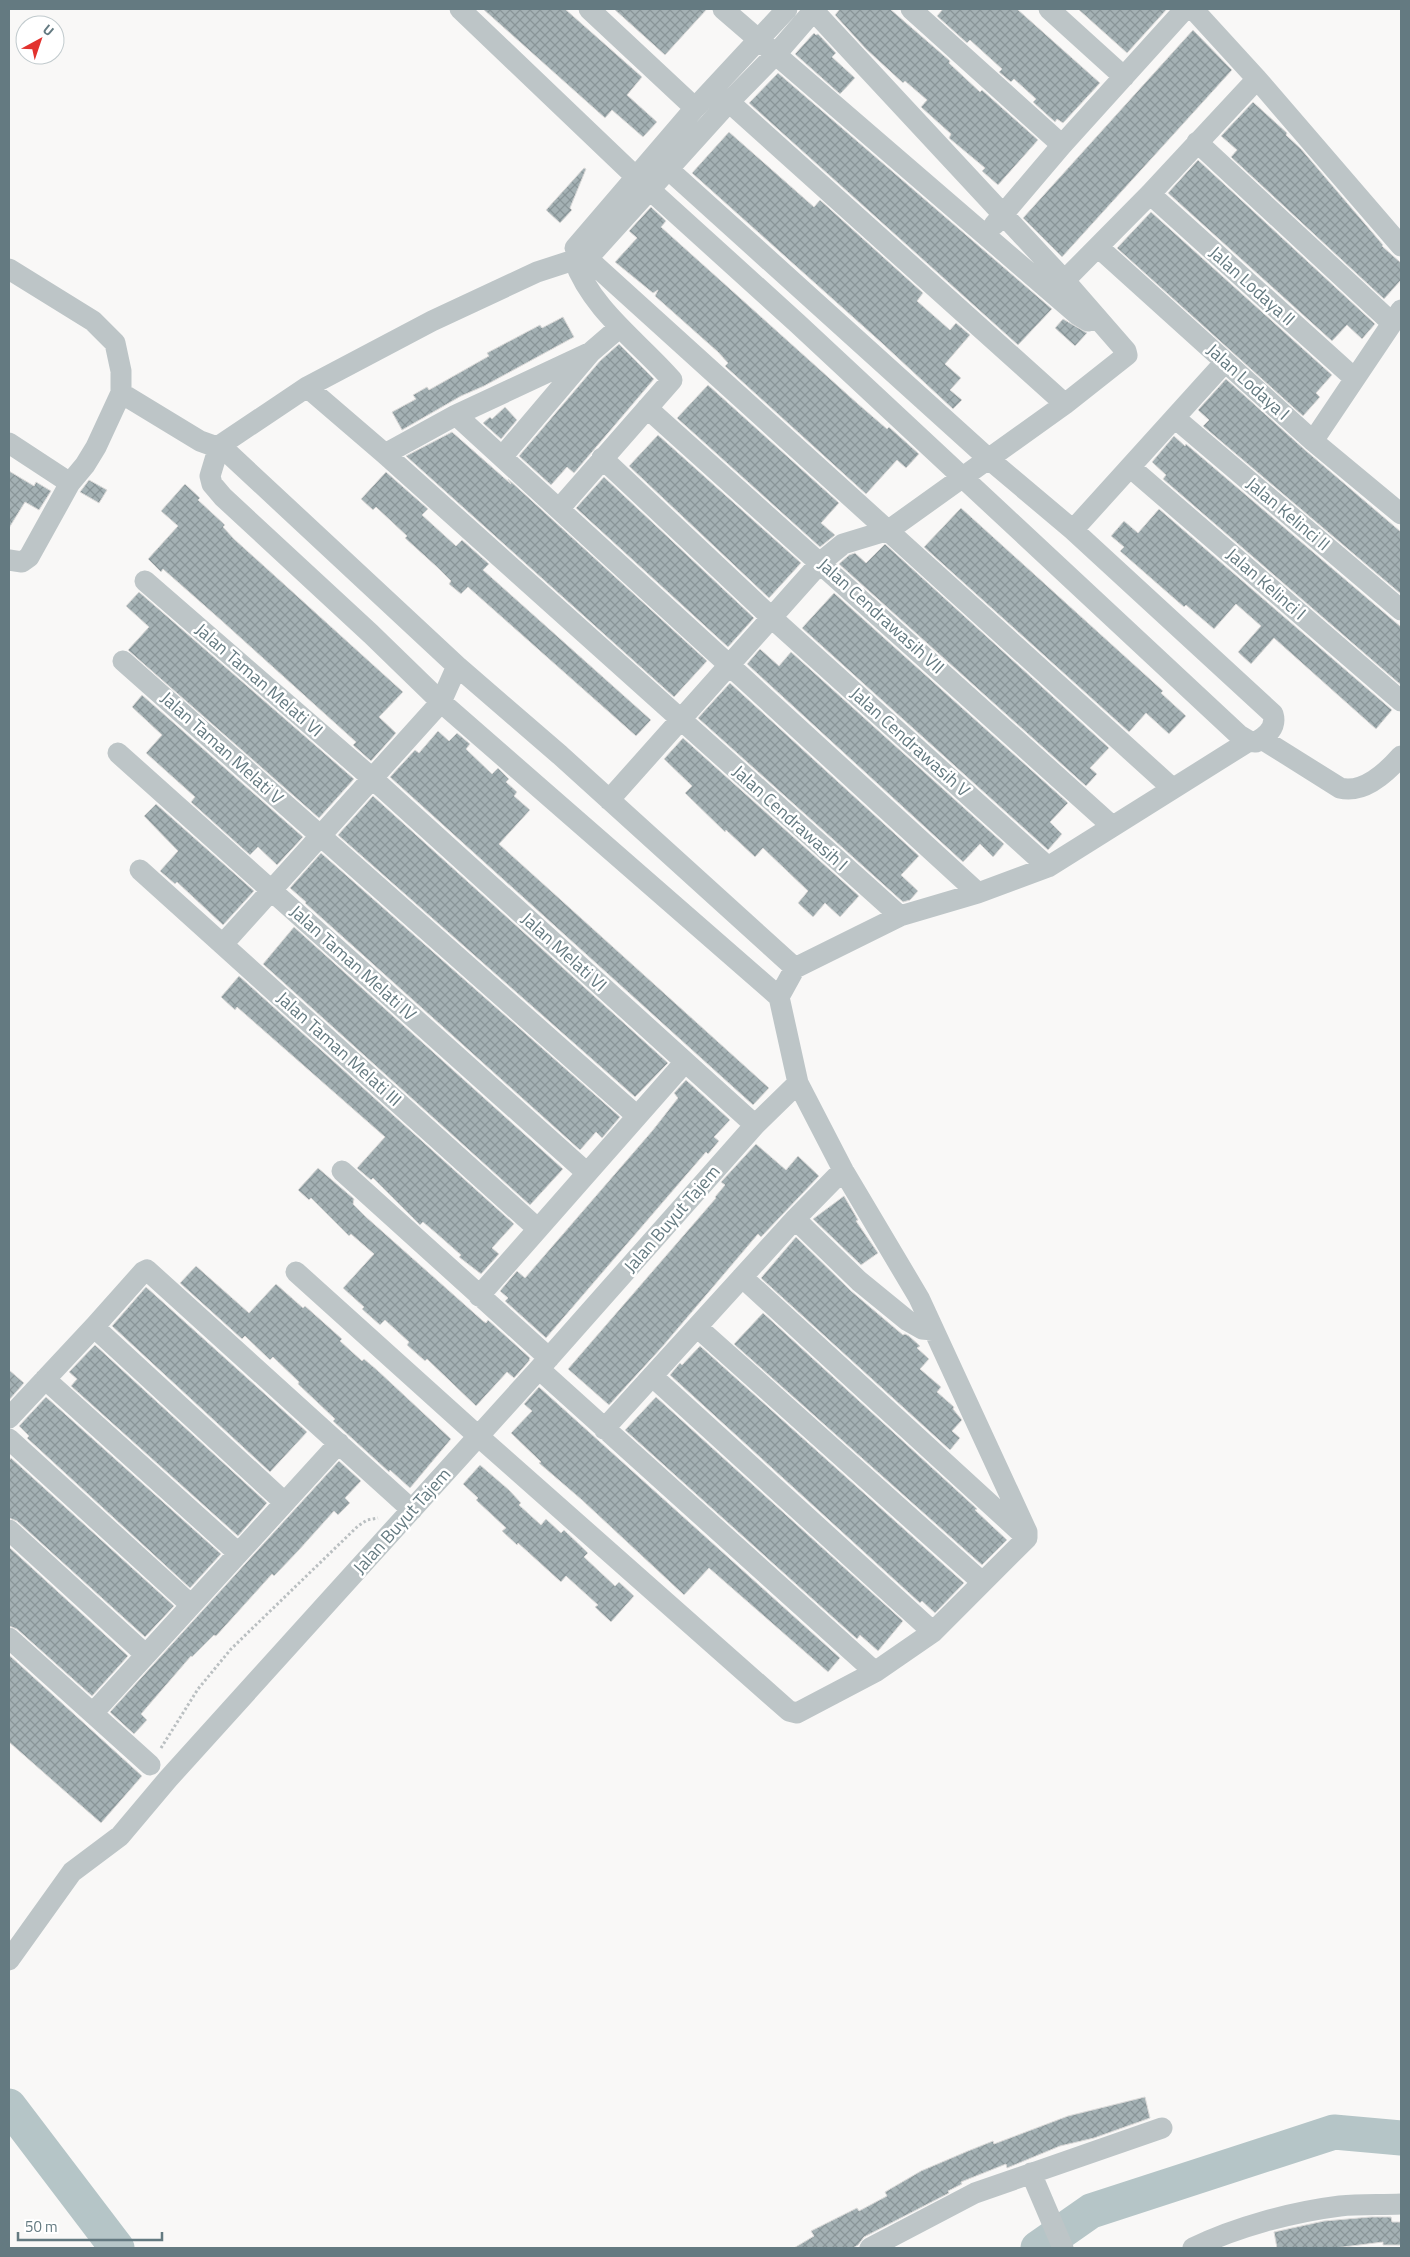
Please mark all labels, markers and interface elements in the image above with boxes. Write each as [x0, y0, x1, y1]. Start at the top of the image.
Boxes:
north arrow [15, 15, 65, 65]
text: U [38, 19, 59, 41]
street label: Jalan Lodaya II [1203, 240, 1301, 332]
street label: Jalan Lodaya I [1201, 337, 1296, 426]
street label: Jalan Kelinci II [1240, 470, 1336, 557]
street label: Jalan Kelinci I [1220, 541, 1312, 626]
street label: Jalan Cendrawasih VII [812, 551, 951, 680]
street label: Jalan Taman Melati VI [189, 616, 329, 743]
street label: Jalan Cendrawasih V [844, 680, 977, 803]
street label: Jalan Taman Melati V [155, 685, 290, 811]
street label: Jalan Cendrawasih I [727, 758, 854, 877]
street label: Jalan Taman Melati IV [284, 898, 423, 1027]
street label: Jalan Melati VI [515, 906, 613, 998]
street label: Jalan Taman Melati III [271, 985, 408, 1112]
street label: Jalan Buyut Tajem [617, 1159, 726, 1279]
street label: Jalan Buyut Tajem [346, 1461, 457, 1580]
scale bar [18, 2210, 161, 2242]
text: 50 m [25, 2215, 58, 2238]

